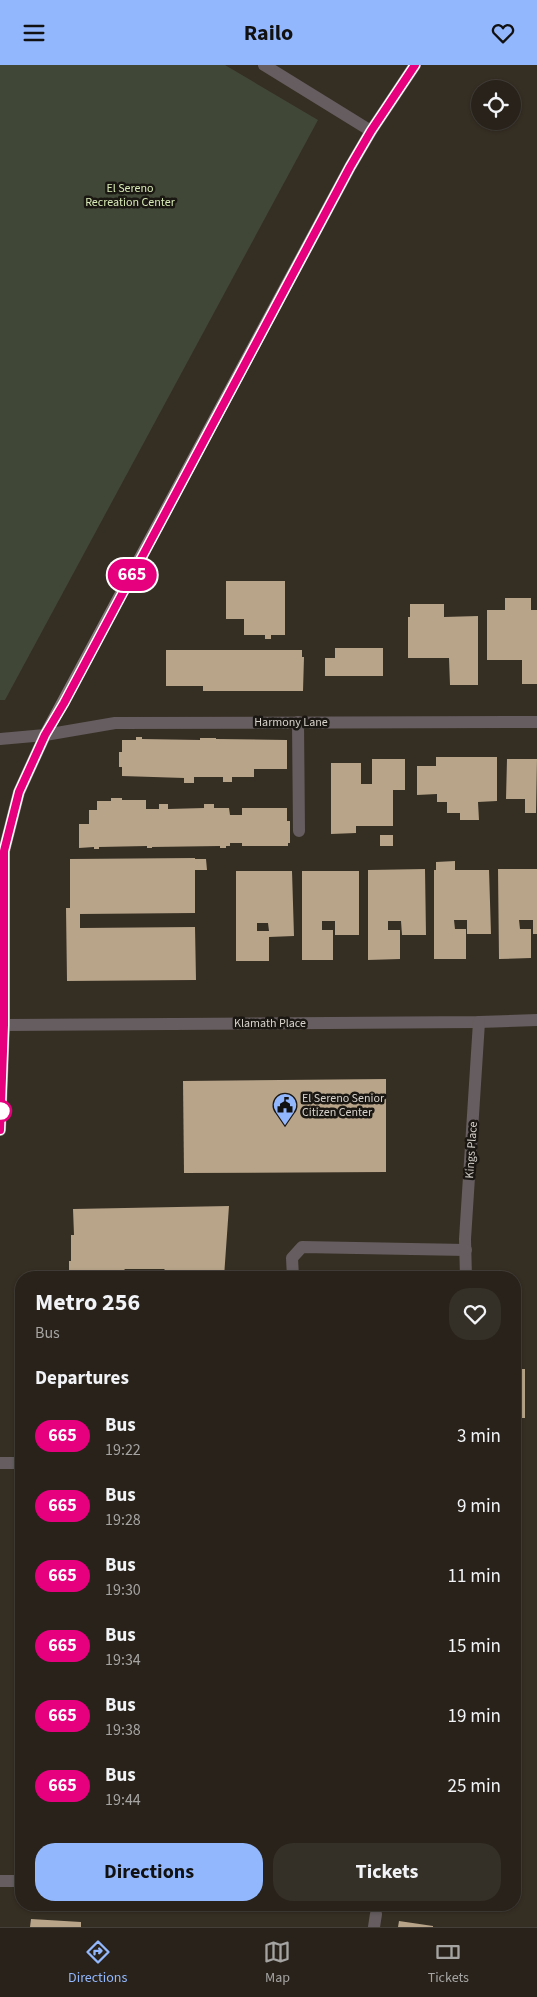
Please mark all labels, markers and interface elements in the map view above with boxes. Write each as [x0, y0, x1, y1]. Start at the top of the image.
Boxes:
text: Railo [244, 17, 293, 49]
icon: menu [20, 19, 48, 47]
icon: heart [489, 19, 517, 47]
map controls [471, 80, 521, 130]
button: locate [471, 80, 521, 130]
park label: El Sereno Recreation Center [85, 180, 176, 211]
line badge: 665 [103, 559, 161, 591]
text: 665 [118, 562, 146, 587]
street label: Harmony Lane [254, 714, 328, 731]
street label: Klamath Place [234, 1015, 306, 1032]
place label: El Sereno Senior Citizen Center [302, 1090, 385, 1121]
public building icon: El Sereno Senior Citizen Center [272, 1092, 298, 1126]
unlabelled marker [0, 1100, 12, 1122]
street label: Kings Place [461, 1121, 482, 1179]
text: Metro 256 [35, 1285, 140, 1320]
button: heart [449, 1288, 501, 1340]
text: Bus [35, 1322, 60, 1344]
text: Departures [35, 1365, 129, 1392]
text: Bus [105, 1412, 136, 1439]
text: 665 [48, 1423, 77, 1448]
text: 3 min [457, 1423, 501, 1450]
text: 19:22 [105, 1439, 141, 1461]
text: Bus [105, 1482, 136, 1509]
text: 665 [48, 1493, 77, 1518]
text: 9 min [457, 1493, 501, 1520]
text: 19:28 [105, 1509, 141, 1531]
text: Bus [105, 1552, 136, 1579]
text: 665 [48, 1563, 77, 1588]
text: 11 min [447, 1563, 501, 1590]
text: 19:30 [105, 1579, 141, 1601]
text: Bus [105, 1622, 136, 1649]
text: 665 [48, 1633, 77, 1658]
text: 15 min [447, 1633, 501, 1660]
text: 19:34 [105, 1649, 141, 1671]
text: Bus [105, 1692, 136, 1719]
text: 665 [48, 1703, 77, 1728]
text: 19 min [447, 1703, 501, 1730]
text: 19:38 [105, 1719, 141, 1741]
text: Bus [105, 1762, 136, 1789]
text: 665 [48, 1773, 77, 1798]
text: 25 min [447, 1773, 501, 1800]
text: 19:44 [105, 1789, 141, 1811]
button: Directions [35, 1843, 263, 1901]
button: Tickets [273, 1843, 501, 1901]
tab: Directions [68, 1938, 127, 1988]
tab: Map [263, 1938, 291, 1988]
tab: Tickets [428, 1938, 469, 1988]

